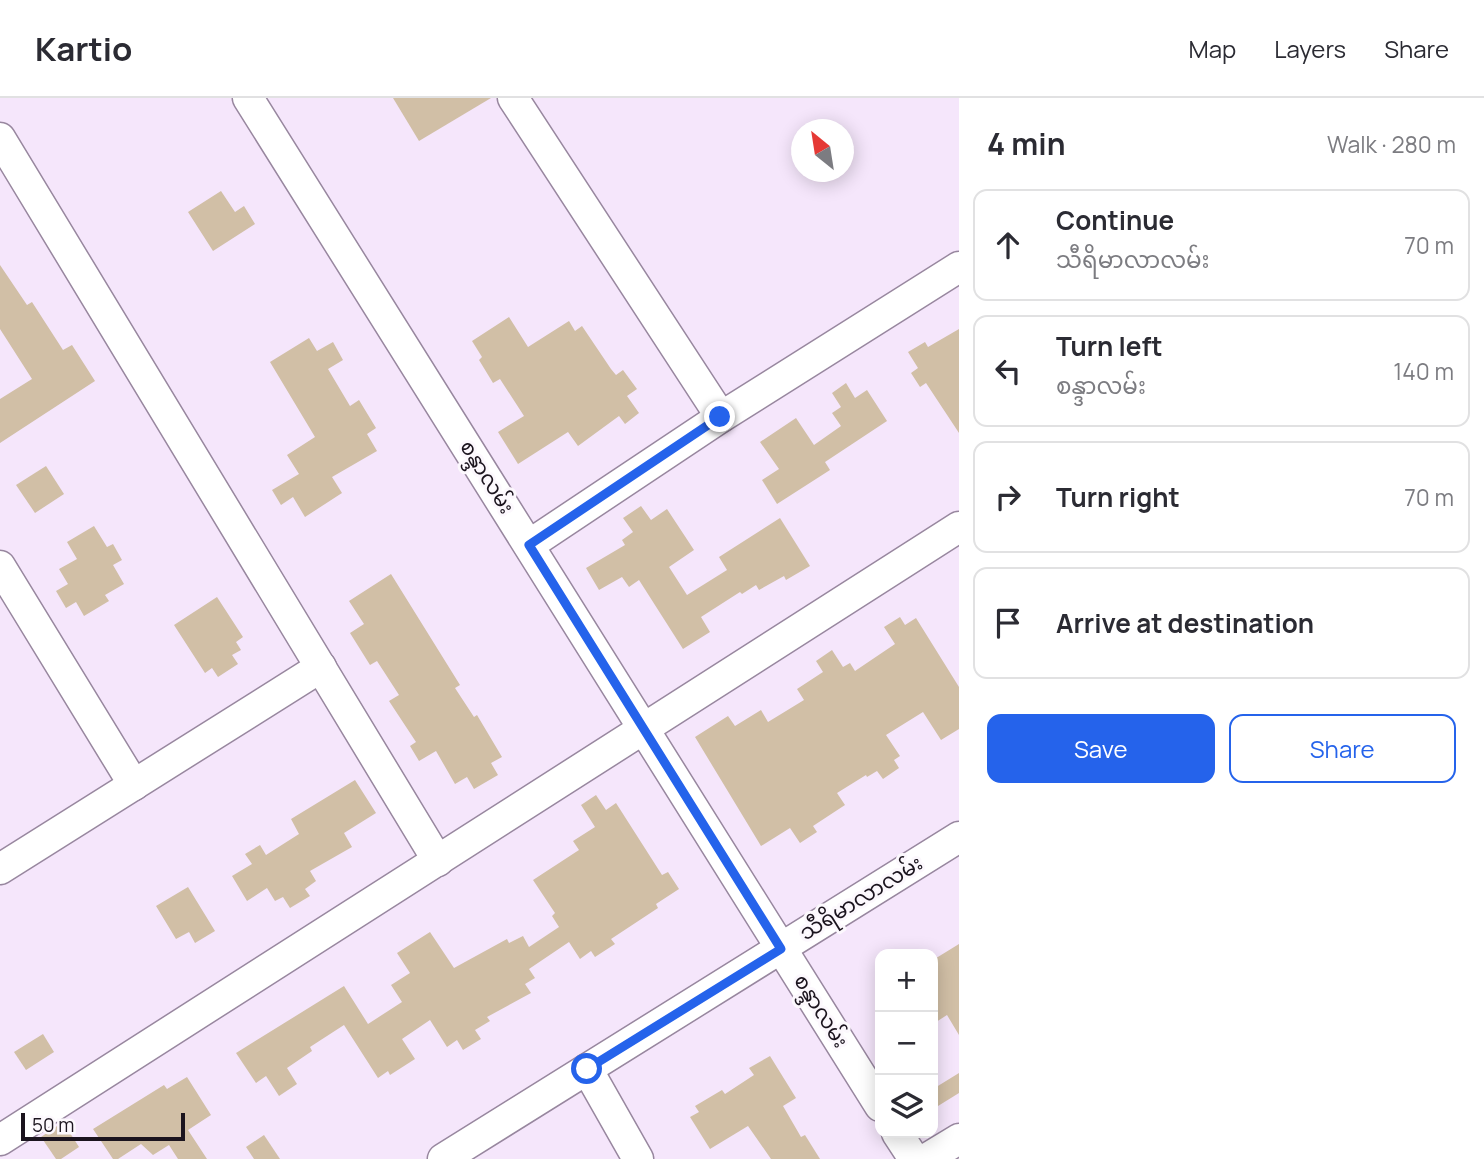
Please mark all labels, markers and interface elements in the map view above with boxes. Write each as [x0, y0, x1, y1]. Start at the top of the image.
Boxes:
text: Kartio [35, 26, 132, 71]
text: Map [1189, 32, 1236, 65]
text: Layers [1274, 32, 1346, 65]
text: Share [1384, 32, 1449, 65]
north arrow [791, 119, 854, 182]
text: 4 min [987, 123, 1065, 164]
text: Walk · 280 m [1327, 128, 1456, 160]
text: Continue [1056, 202, 1174, 238]
icon: ahead [989, 226, 1027, 264]
text: 70 m [1404, 229, 1454, 261]
text: သီရိမာလာလမ်း [1056, 243, 1210, 275]
text: Turn left [1056, 328, 1163, 364]
icon: left [989, 352, 1027, 390]
text: 140 m [1393, 355, 1454, 387]
text: စန္ဒာလမ်း [1056, 369, 1146, 401]
route end [704, 401, 735, 432]
street label: စန္ဒာလမ်း [450, 434, 522, 521]
icon: right [989, 478, 1027, 516]
text: Turn right [1056, 479, 1180, 515]
text: 70 m [1404, 481, 1454, 513]
icon: arrive [989, 604, 1027, 642]
text: Arrive at destination [1056, 605, 1314, 641]
button: Save [987, 714, 1215, 783]
button: Share [1229, 714, 1456, 783]
street label: သီရိမာလာလမ်း [793, 847, 929, 950]
map controls [875, 949, 938, 1138]
button: + [875, 949, 938, 1012]
street label: စန္ဒာလမ်း [784, 968, 856, 1055]
button: − [875, 1012, 938, 1075]
route start [571, 1053, 602, 1084]
button: layers [875, 1075, 938, 1138]
scale bar [21, 1110, 186, 1142]
text: 50 m [32, 1112, 74, 1138]

